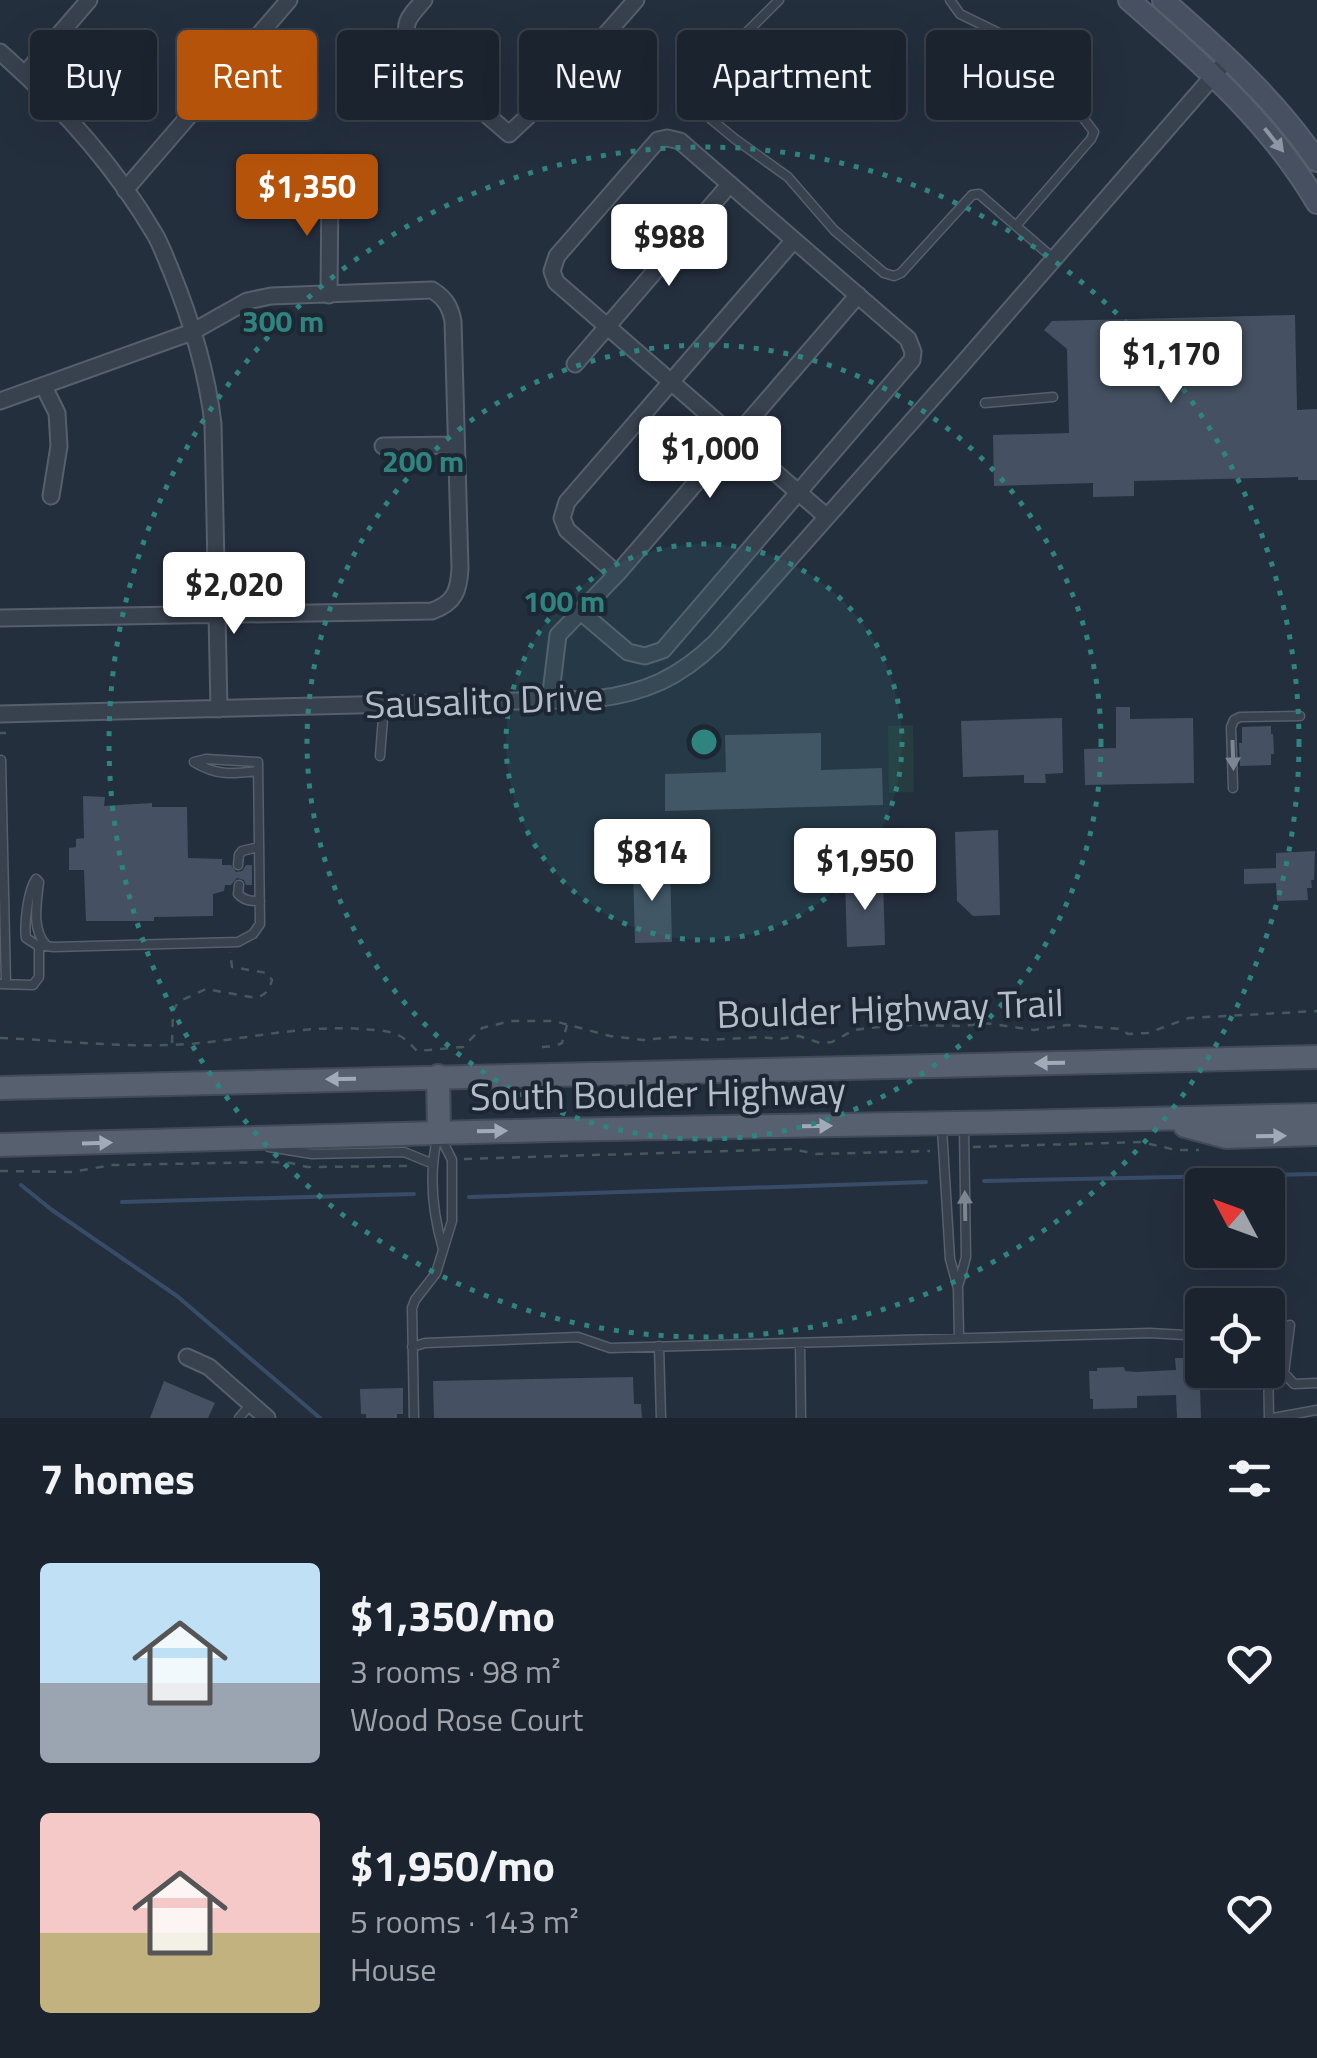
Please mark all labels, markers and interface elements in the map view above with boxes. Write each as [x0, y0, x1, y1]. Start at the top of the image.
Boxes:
chip: Buy [30, 30, 157, 120]
chip: Rent [177, 30, 317, 120]
chip: Filters [337, 30, 499, 120]
chip: New [519, 30, 657, 120]
chip: Apartment [677, 30, 906, 120]
chip: House [926, 30, 1091, 120]
one-way arrow [1263, 128, 1284, 153]
pin: $1,350 [226, 154, 388, 239]
text: $1,350 [258, 162, 356, 210]
pin: $988 [610, 204, 728, 289]
text: $988 [633, 212, 705, 260]
text: 300 m [242, 298, 324, 344]
pin: $1,170 [1090, 321, 1252, 406]
text: $1,170 [1122, 329, 1220, 377]
pin: $1,000 [629, 416, 791, 501]
text: $1,000 [661, 424, 759, 472]
text: 200 m [382, 438, 464, 484]
pin: $2,020 [153, 552, 315, 637]
text: $2,020 [185, 560, 283, 608]
text: 100 m [523, 578, 605, 624]
street label: Sausalito Drive [364, 667, 604, 733]
centre of rings [686, 724, 722, 760]
one-way arrow [1225, 740, 1241, 772]
pin: $814 [593, 819, 711, 904]
text: $814 [616, 827, 688, 875]
pin: $1,950 [784, 828, 946, 913]
text: $1,950 [816, 836, 914, 884]
street label: Boulder Highway Trail [715, 973, 1065, 1043]
one-way arrow [1034, 1055, 1066, 1071]
street label: South Boulder Highway [470, 1061, 846, 1125]
one-way arrow [324, 1071, 356, 1087]
one-way arrow [802, 1117, 834, 1133]
one-way arrow [477, 1123, 509, 1139]
one-way arrow [1255, 1127, 1287, 1143]
one-way arrow [82, 1134, 114, 1150]
north arrow [1185, 1168, 1285, 1268]
map controls [1185, 1168, 1285, 1388]
one-way arrow [957, 1189, 973, 1221]
button: locate [1185, 1288, 1285, 1388]
text: 7 homes [40, 1446, 195, 1510]
icon: filters [1222, 1451, 1277, 1506]
text: $1,350/mo [350, 1583, 555, 1647]
icon: home [120, 1603, 240, 1723]
icon: heart [1222, 1636, 1277, 1691]
text: 3 rooms · 98 m² [350, 1647, 561, 1695]
text: Wood Rose Court [350, 1695, 583, 1743]
text: $1,950/mo [350, 1833, 555, 1897]
icon: home [120, 1853, 240, 1973]
icon: heart [1222, 1886, 1277, 1941]
text: 5 rooms · 143 m² [350, 1897, 579, 1945]
text: House [350, 1945, 436, 1993]

